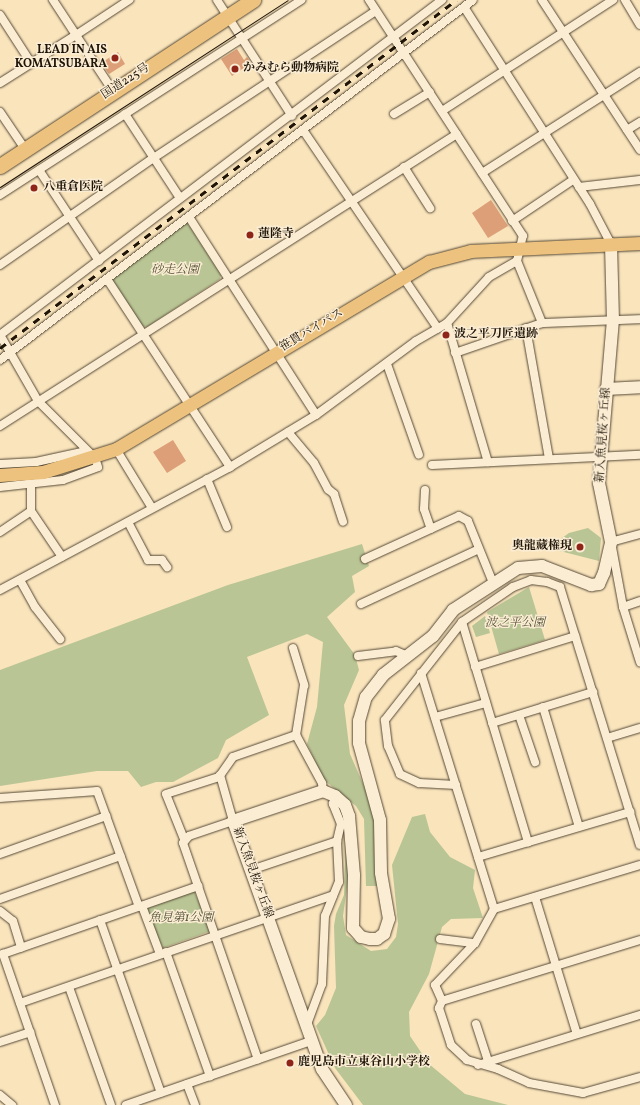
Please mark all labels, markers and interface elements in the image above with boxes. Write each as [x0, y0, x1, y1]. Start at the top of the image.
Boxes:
place label: LEAD IN AIS KOMATSUBARA [15, 44, 107, 72]
marker: LEAD IN AIS KOMATSUBARA [110, 53, 120, 63]
street label: 国道225号 [99, 61, 153, 103]
place label: かみむら動物病院 [243, 62, 339, 76]
marker: かみむら動物病院 [230, 64, 240, 74]
place label: 八重倉医院 [43, 181, 103, 195]
marker: 八重倉医院 [28, 182, 40, 194]
place label: 蓮隆寺 [258, 228, 294, 242]
marker: 蓮隆寺 [245, 230, 255, 240]
park label: 砂走公園 [151, 264, 199, 278]
street label: 笹貫バイパス [277, 306, 347, 356]
place label: 波之平刀匠遺跡 [454, 328, 538, 342]
marker: 波之平刀匠遺跡 [441, 330, 451, 340]
street label: 新入魚見桜ヶ丘線 [593, 387, 615, 483]
place label: 奥龍藏権現 [512, 540, 572, 554]
marker: 奥龍藏権現 [575, 542, 585, 552]
park label: 波之平公園 [485, 617, 545, 631]
street label: 新入魚見桜ヶ丘線 [229, 825, 275, 921]
park label: 魚見第1公園 [149, 912, 213, 926]
place label: 鹿児島市立東谷山小学校 [298, 1056, 430, 1070]
marker: 鹿児島市立東谷山小学校 [285, 1058, 295, 1068]

